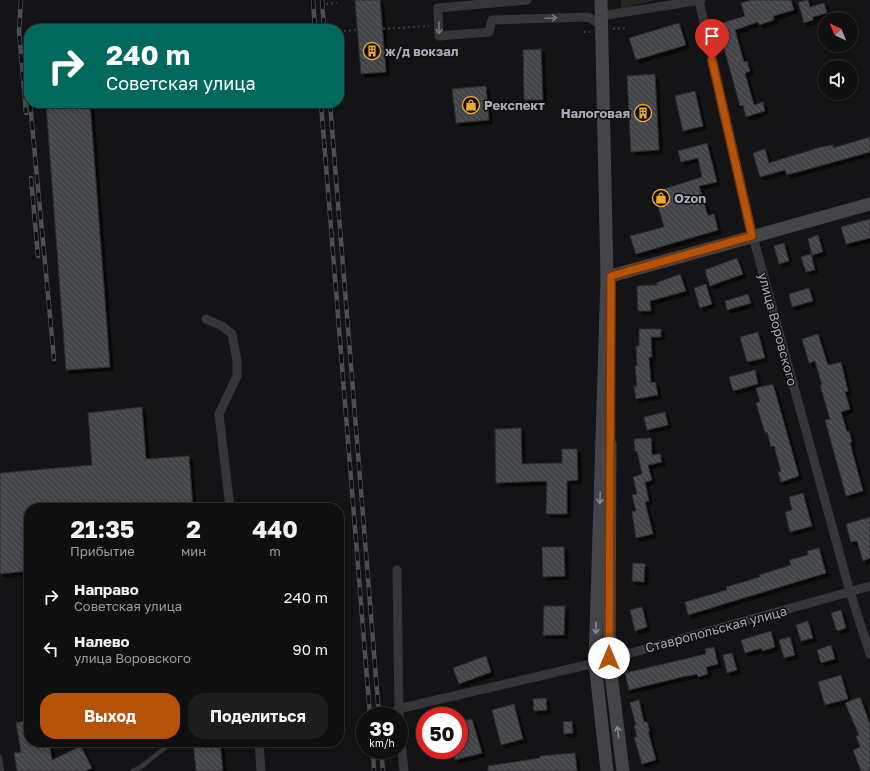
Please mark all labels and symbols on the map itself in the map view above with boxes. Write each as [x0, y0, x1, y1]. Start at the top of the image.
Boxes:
north arrow [818, 12, 858, 52]
one-way arrow [544, 15, 557, 22]
pin [695, 19, 729, 60]
one-way arrow [435, 21, 442, 34]
building icon: ж/д вокзал [362, 41, 382, 61]
place label: ж/д вокзал [385, 43, 459, 59]
shop icon: Рекспект [461, 95, 481, 115]
place label: Рекспект [484, 97, 545, 113]
building icon: Налоговая [633, 103, 653, 123]
place label: Налоговая [561, 105, 630, 121]
shop icon: Ozon [651, 188, 671, 208]
place label: Ozon [674, 190, 706, 206]
street label: улица Воровского [755, 271, 801, 388]
one-way arrow [596, 491, 604, 504]
street label: Ставропольская улица [643, 602, 789, 656]
one-way arrow [592, 621, 600, 634]
position arrow [588, 637, 630, 679]
speed limit sign: 50 [416, 707, 468, 759]
one-way arrow [614, 726, 622, 739]

